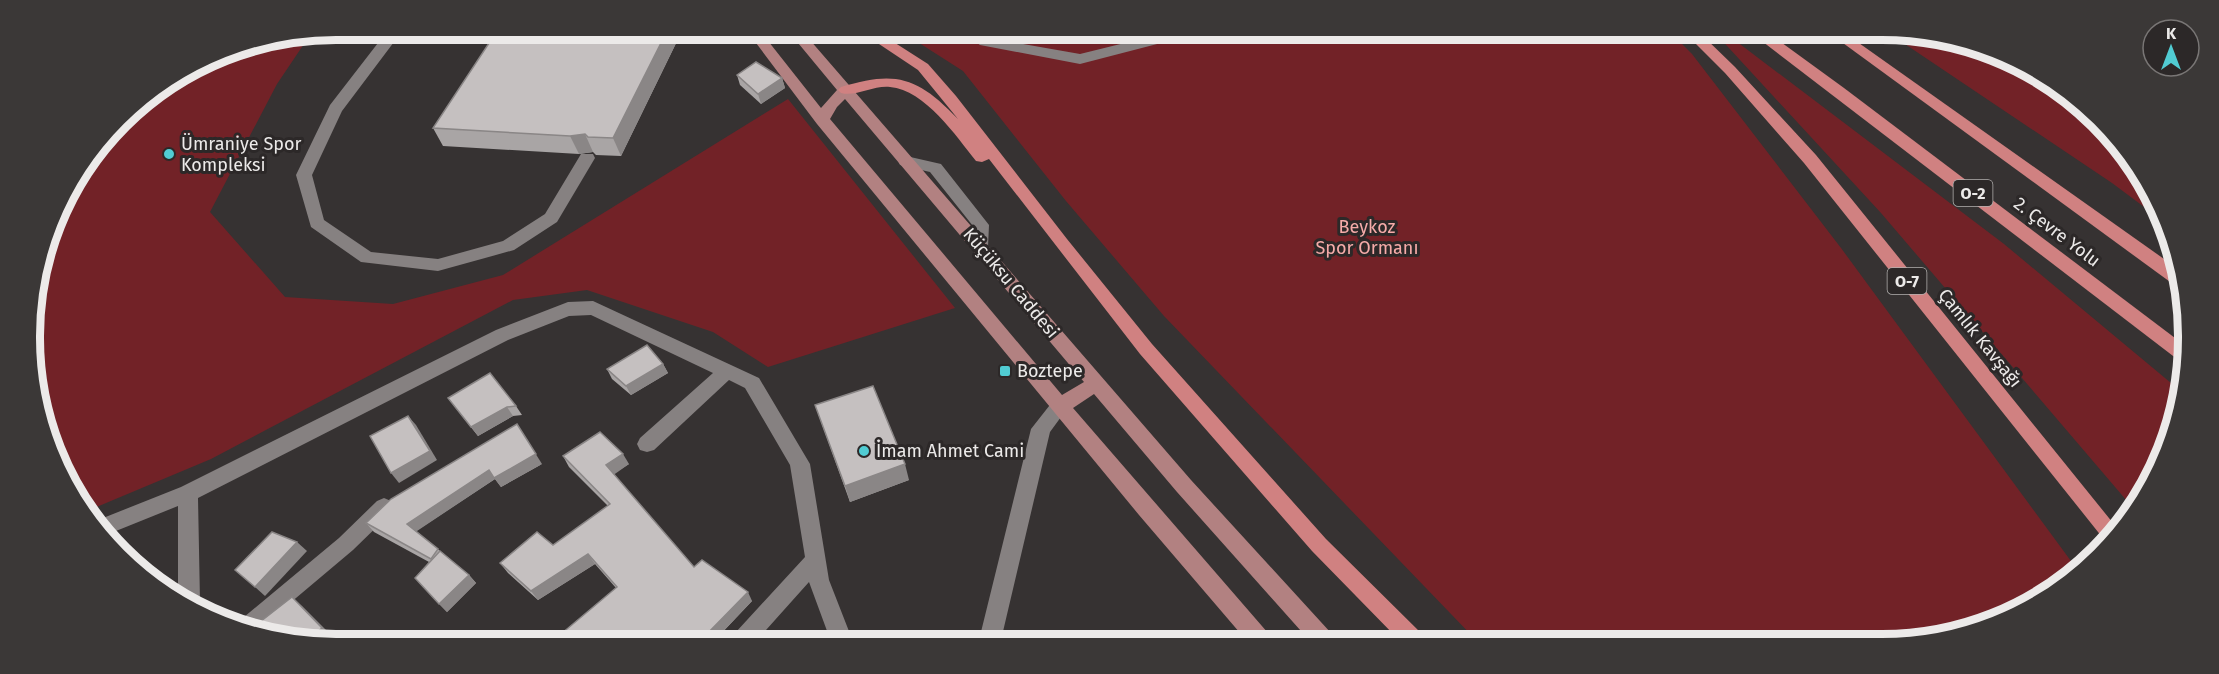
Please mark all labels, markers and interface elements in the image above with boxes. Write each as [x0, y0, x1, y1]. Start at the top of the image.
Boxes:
north arrow [2141, 18, 2201, 78]
text: K [2166, 24, 2177, 43]
place label: Ümraniye Spor Kompleksi [181, 133, 301, 176]
marker: Ümraniye Spor Kompleksi [162, 147, 176, 161]
road number: O-2 [1954, 180, 1992, 206]
street label: 2. Çevre Yolu [2009, 192, 2105, 272]
park label: Beykoz Spor Ormanı [1316, 216, 1418, 259]
street label: Küçüksu Caddesi [959, 223, 1063, 343]
road number: O-7 [1888, 268, 1926, 294]
street label: Çamlık Kavşağı [1934, 284, 2026, 392]
place label: Boztepe [1017, 360, 1083, 382]
marker: Boztepe [998, 364, 1012, 378]
place label: İmam Ahmet Cami [876, 440, 1024, 462]
marker: İmam Ahmet Cami [857, 444, 871, 458]

